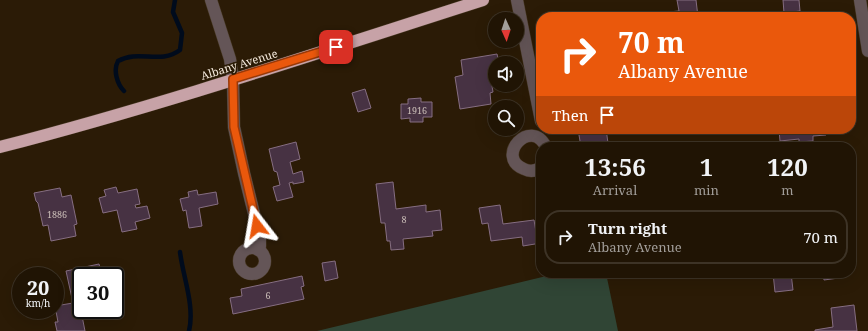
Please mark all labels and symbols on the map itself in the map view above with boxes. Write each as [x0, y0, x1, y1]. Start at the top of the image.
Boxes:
north arrow [488, 12, 524, 48]
pin [319, 30, 353, 64]
street label: Albany Avenue [199, 45, 279, 83]
house number: 1916 [407, 104, 427, 117]
position arrow [236, 205, 278, 247]
house number: 1886 [47, 208, 67, 221]
house number: 8 [401, 213, 407, 226]
speed limit sign: 30 [72, 267, 124, 319]
house number: 6 [265, 289, 271, 302]

